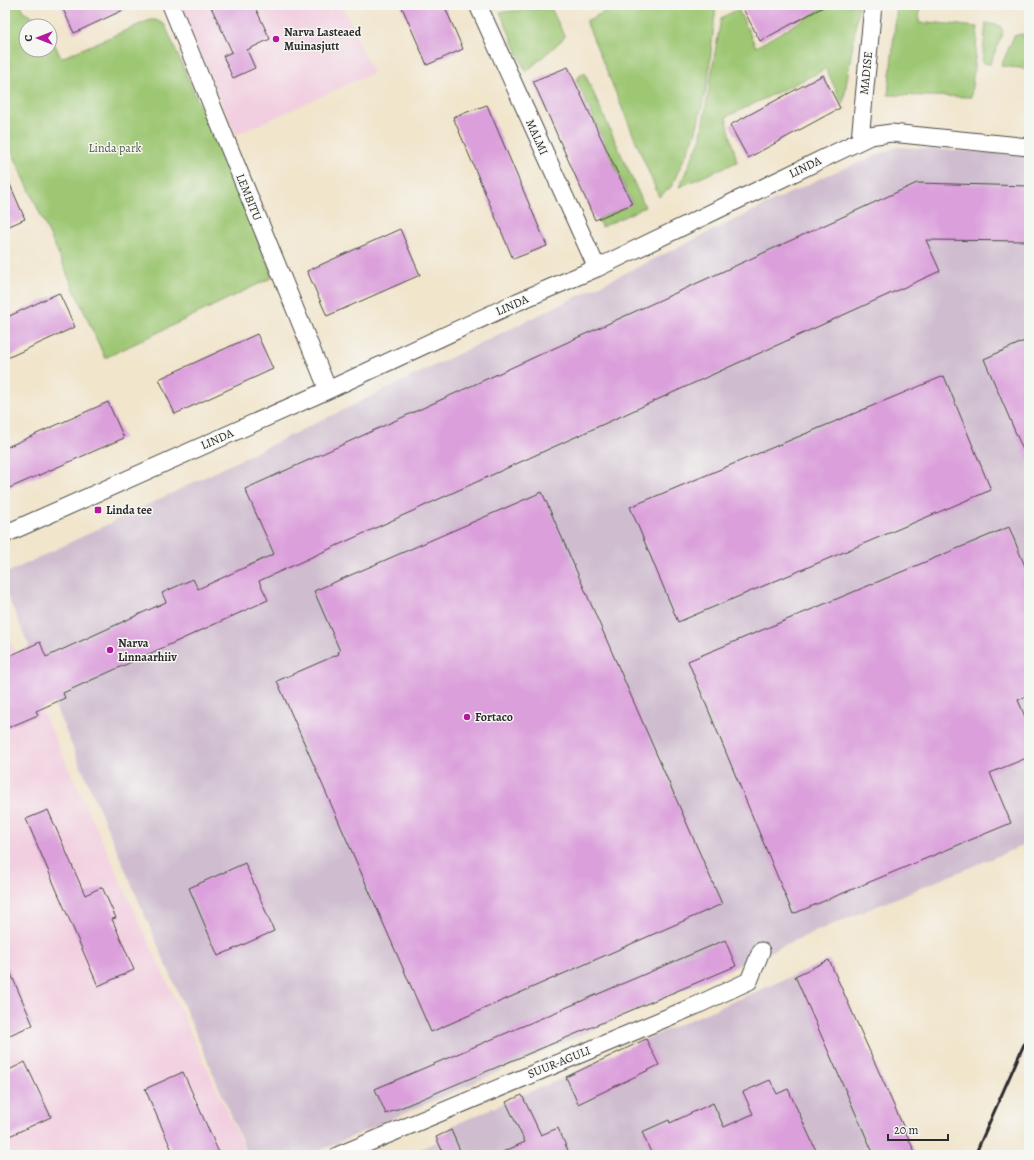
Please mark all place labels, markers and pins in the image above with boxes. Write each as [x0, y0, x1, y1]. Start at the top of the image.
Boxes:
place label: Narva Lasteaed Muinasjutt [284, 24, 362, 54]
marker: Narva Lasteaed Muinasjutt [271, 34, 281, 44]
place label: Linda tee [106, 502, 152, 518]
marker: Linda tee [93, 505, 103, 515]
place label: Narva Linnaarhiiv [118, 635, 177, 665]
marker: Narva Linnaarhiiv [105, 645, 115, 655]
place label: Fortaco [475, 709, 513, 725]
marker: Fortaco [462, 712, 472, 722]

